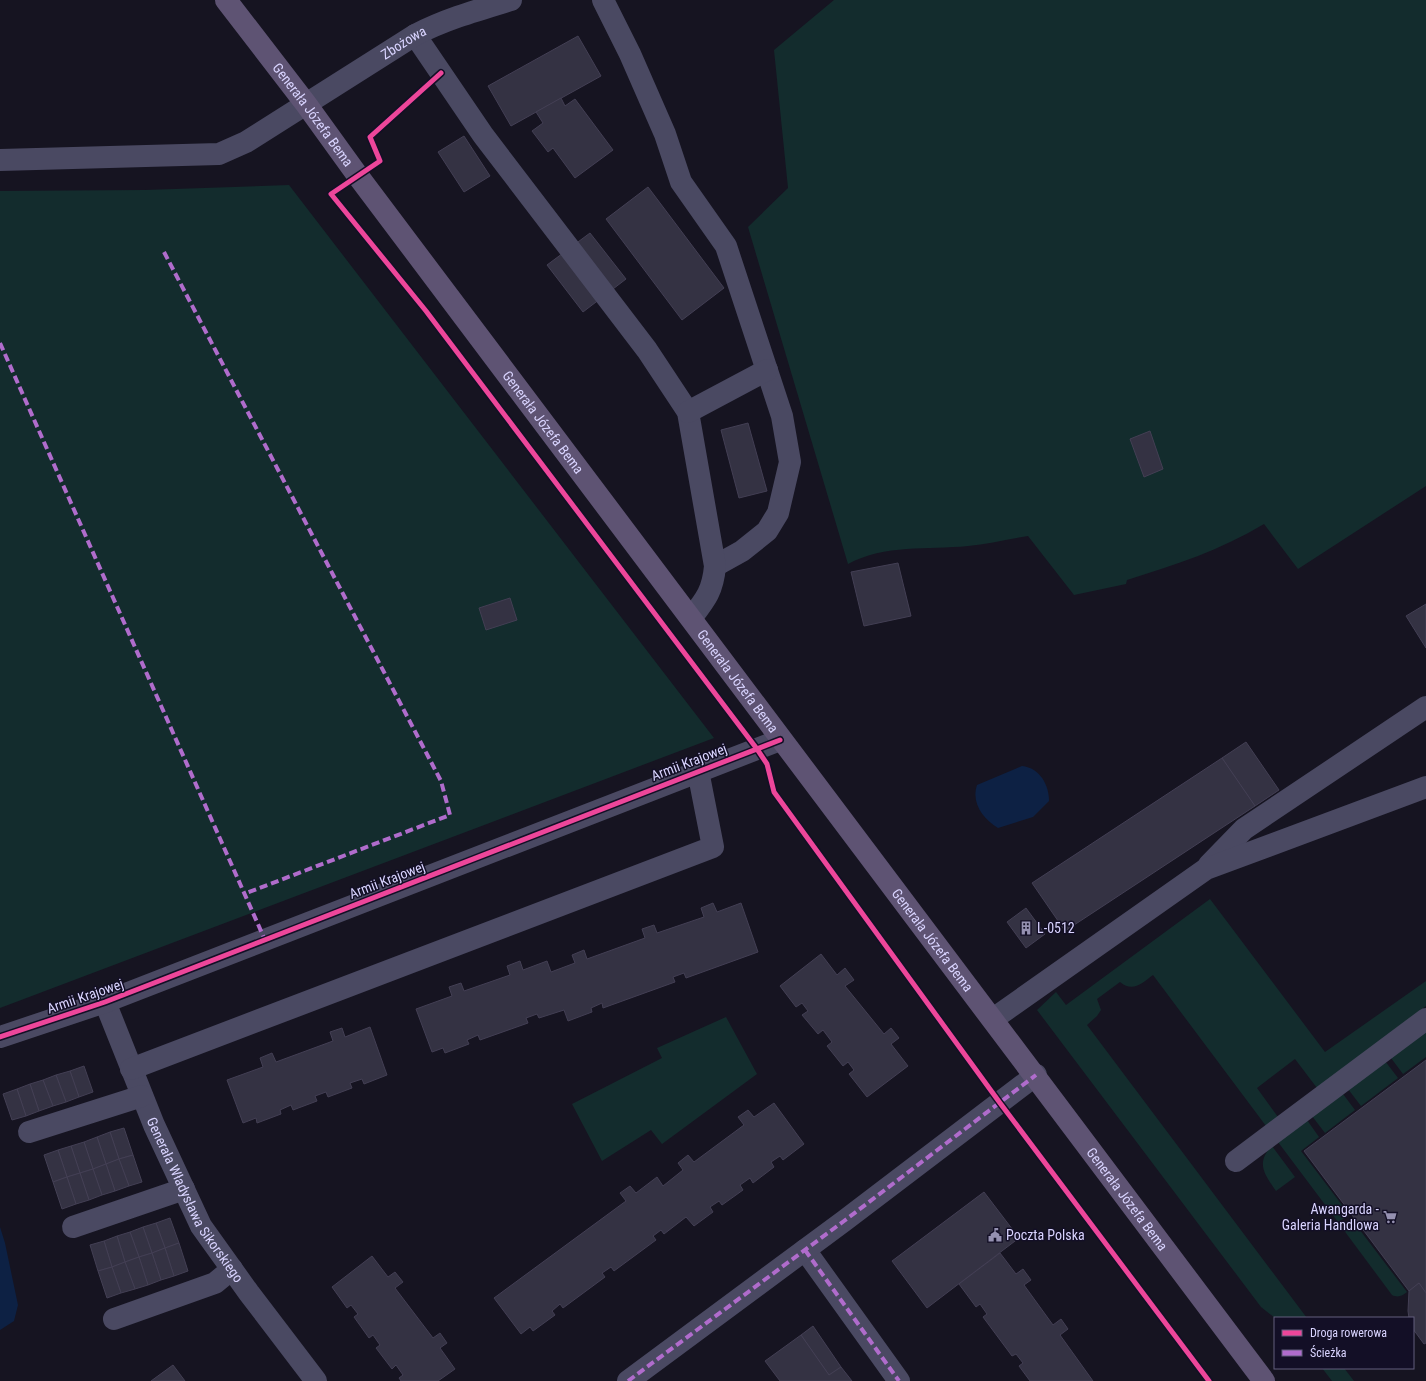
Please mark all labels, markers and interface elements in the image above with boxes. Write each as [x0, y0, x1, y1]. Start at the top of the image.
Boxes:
street label: Zbożowa [378, 23, 429, 62]
street label: Generała Józefa Bema [269, 60, 356, 170]
street label: Generała Józefa Bema [499, 368, 587, 477]
street label: Generała Józefa Bema [694, 627, 782, 736]
street label: Armii Krajowej [649, 740, 729, 784]
street label: Armii Krajowej [347, 858, 427, 902]
street label: Generała Józefa Bema [889, 886, 976, 995]
building icon: L-0512 [1018, 920, 1034, 936]
place label: L-0512 [1037, 920, 1075, 936]
street label: Armii Krajowej [45, 975, 125, 1017]
street label: Generała Władysława Sikorskiego [144, 1115, 247, 1285]
street label: Generała Józefa Bema [1083, 1144, 1171, 1254]
place label: Awangarda - Galeria Handlowa [1282, 1201, 1380, 1233]
supermarket icon: Awangarda - Galeria Handlowa [1382, 1209, 1398, 1225]
public building icon: Poczta Polska [987, 1227, 1003, 1243]
place label: Poczta Polska [1006, 1227, 1085, 1243]
legend [1274, 1317, 1414, 1369]
text: Droga rowerowa [1310, 1326, 1387, 1340]
text: Ścieżka [1310, 1345, 1347, 1360]

